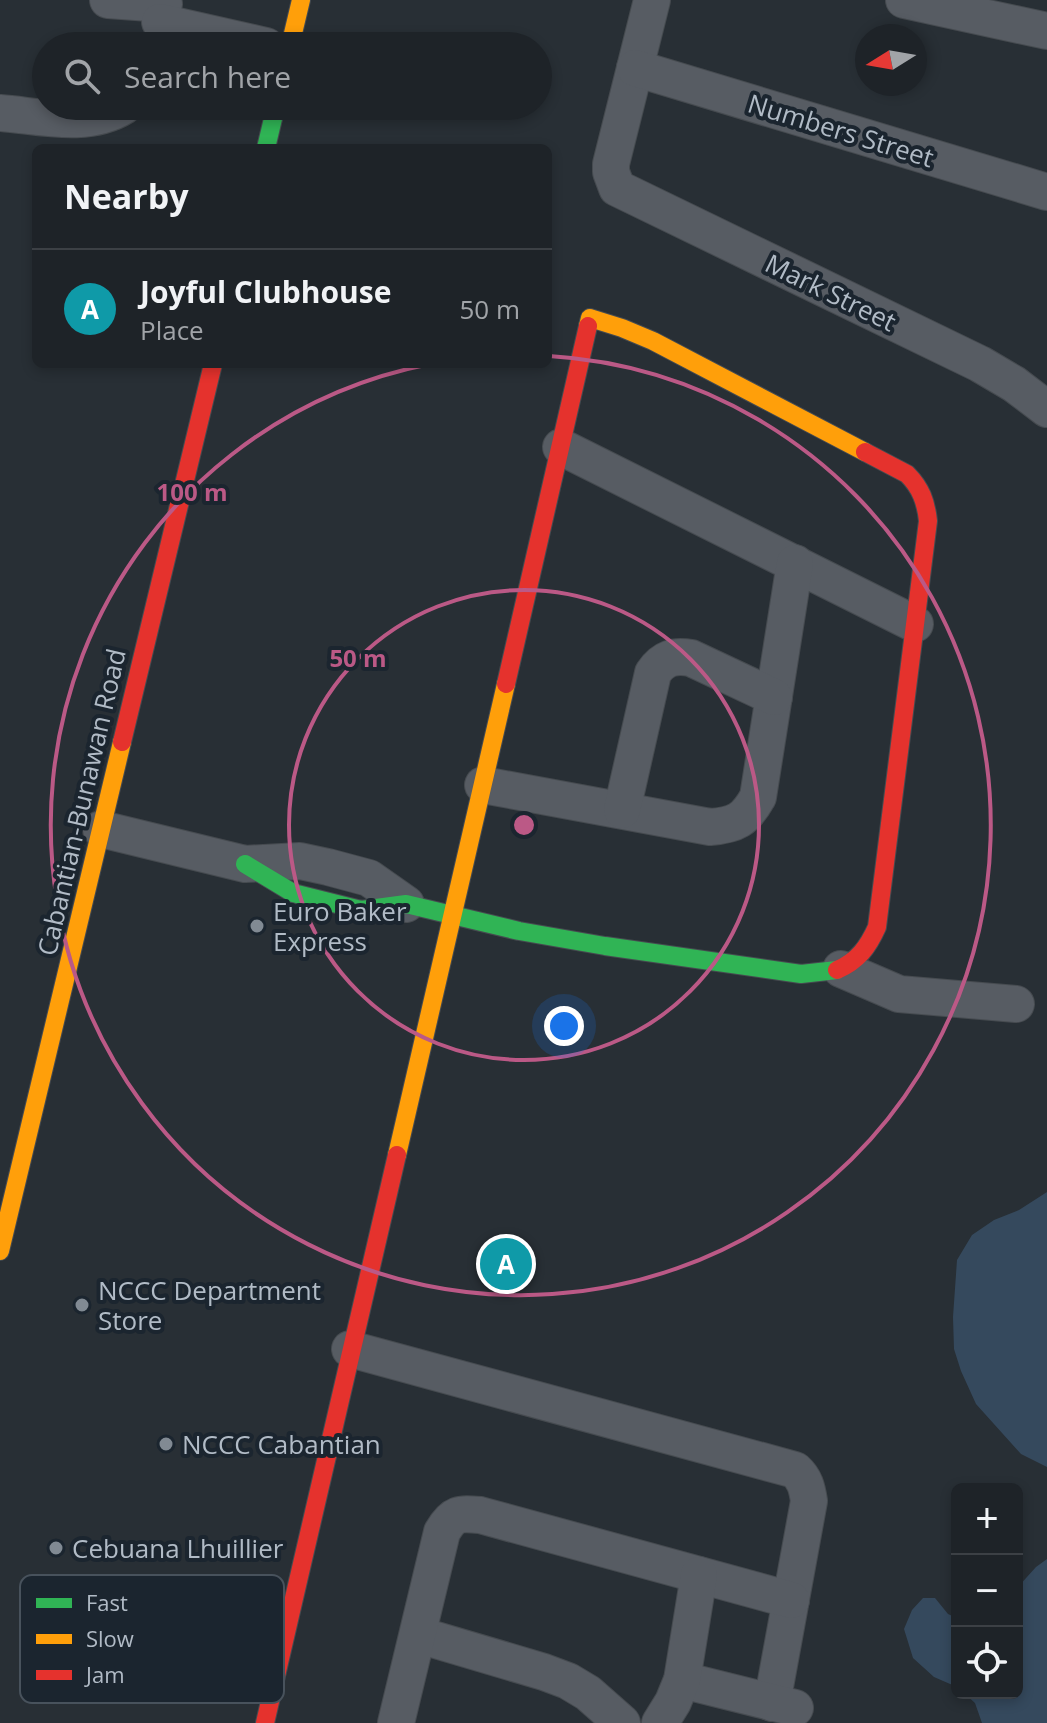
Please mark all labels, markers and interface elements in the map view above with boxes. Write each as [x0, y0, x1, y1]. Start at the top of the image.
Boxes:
north arrow [855, 24, 927, 96]
search box [32, 32, 552, 120]
icon: search [60, 54, 104, 98]
text: Search here [124, 56, 291, 97]
street label: Numbers Street [744, 85, 938, 175]
text: Nearby [64, 173, 189, 219]
street label: Mark Street [760, 245, 902, 339]
text: Joyful Clubhouse [140, 271, 391, 312]
text: A [81, 291, 99, 327]
text: 50 m [459, 291, 520, 327]
text: Place [140, 312, 204, 348]
text: 100 m [157, 475, 227, 508]
text: 50 m [329, 641, 387, 674]
street label: Cabantian-Bunawan Road [28, 645, 134, 959]
centre of rings [510, 811, 538, 839]
place label: Euro Baker Express [273, 893, 407, 959]
marker: Euro Baker Express [248, 917, 266, 935]
your location [544, 1006, 584, 1046]
pin: A [480, 1234, 532, 1294]
place label: NCCC Department Store [98, 1272, 321, 1338]
marker: NCCC Department Store [73, 1296, 91, 1314]
place label: NCCC Cabantian [182, 1426, 381, 1462]
marker: NCCC Cabantian [157, 1435, 175, 1453]
map controls [951, 1483, 1023, 1699]
button: + [951, 1483, 1023, 1555]
place label: Cebuana Lhuillier [72, 1530, 284, 1566]
marker: Cebuana Lhuillier [47, 1539, 65, 1557]
button: − [951, 1555, 1023, 1627]
legend [20, 1575, 284, 1703]
text: Fast [86, 1587, 128, 1617]
text: Slow [86, 1623, 134, 1653]
button: locate [951, 1627, 1023, 1699]
text: Jam [84, 1659, 125, 1689]

